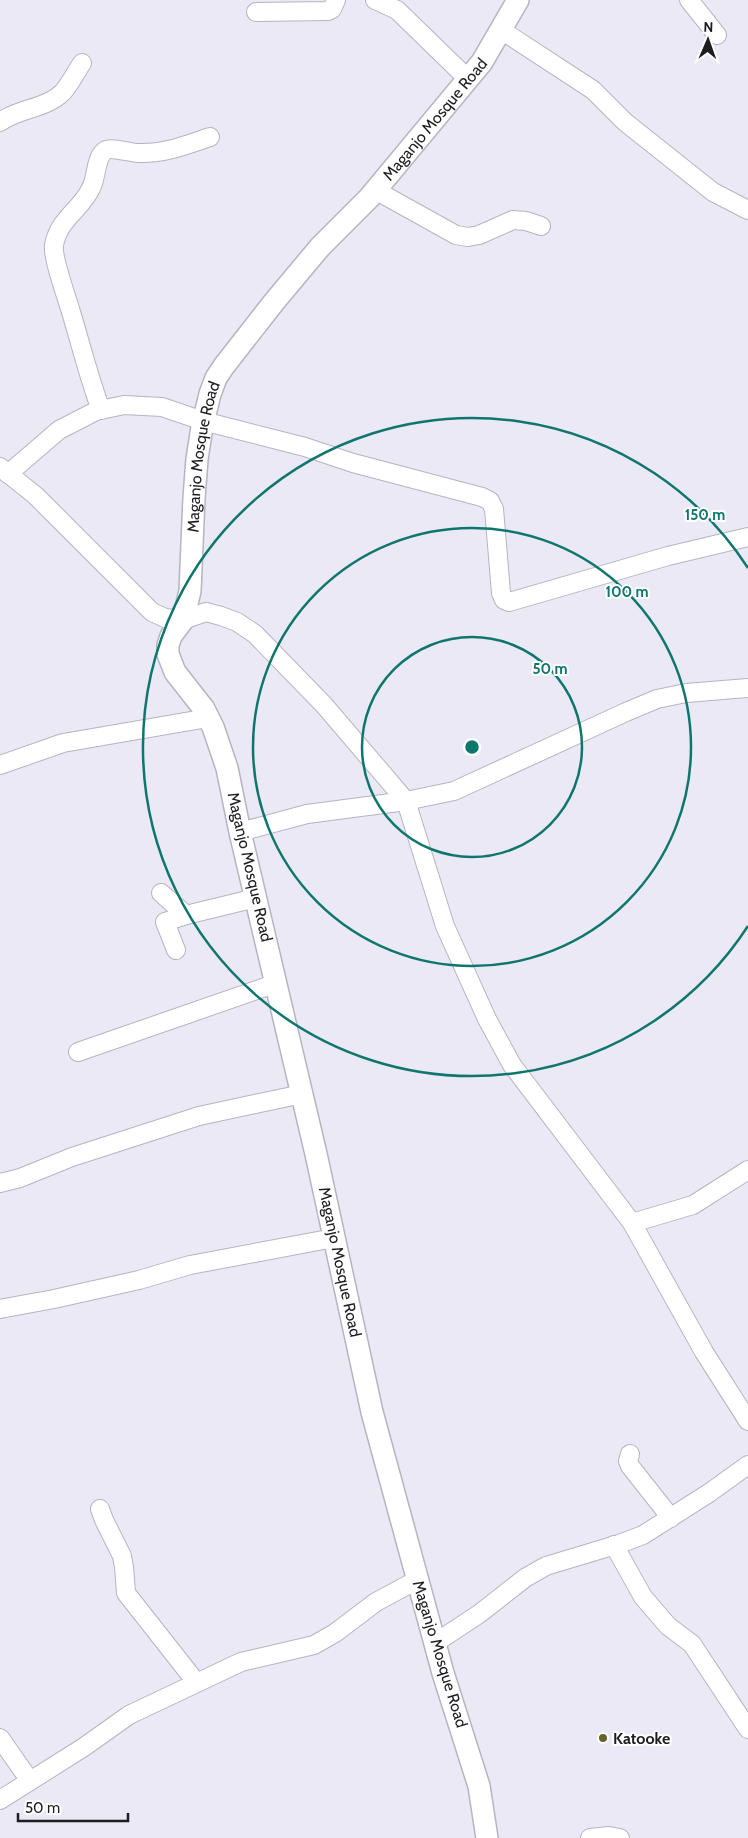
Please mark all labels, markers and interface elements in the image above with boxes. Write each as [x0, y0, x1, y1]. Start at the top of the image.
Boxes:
north arrow [683, 15, 733, 65]
text: N [703, 18, 714, 36]
street label: Maganjo Mosque Road [378, 54, 491, 184]
street label: Maganjo Mosque Road [183, 378, 223, 533]
text: 150 m [685, 506, 725, 524]
text: 100 m [605, 583, 649, 601]
text: 50 m [532, 660, 568, 678]
centre of rings [463, 738, 481, 756]
street label: Maganjo Mosque Road [224, 790, 276, 944]
street label: Maganjo Mosque Road [315, 1185, 365, 1339]
street label: Maganjo Mosque Road [409, 1578, 471, 1730]
place label: Katooke [613, 1729, 670, 1748]
marker: Katooke [597, 1732, 609, 1744]
scale bar [18, 1790, 128, 1822]
text: 50 m [25, 1799, 60, 1817]

